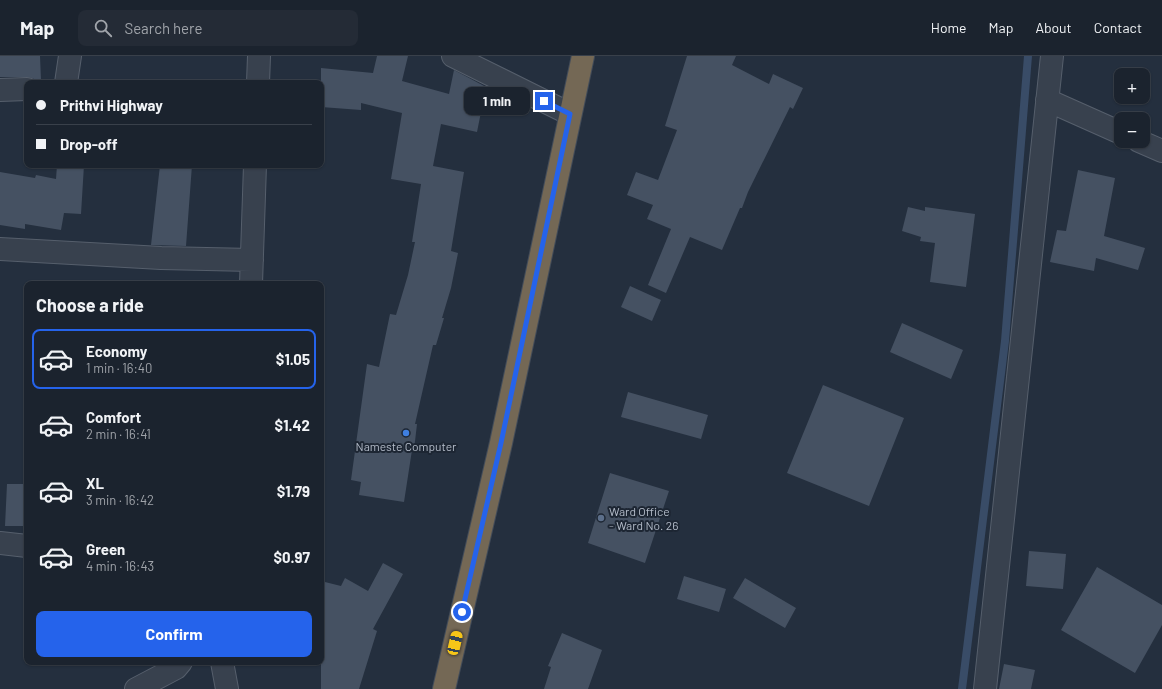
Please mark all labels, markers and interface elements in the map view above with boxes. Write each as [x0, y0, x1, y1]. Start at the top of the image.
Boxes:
search box [78, 10, 358, 46]
text: Map [20, 16, 54, 39]
icon: search [92, 17, 114, 39]
text: Search here [124, 19, 202, 37]
text: Home [931, 19, 967, 36]
text: Map [989, 19, 1013, 36]
text: About [1035, 19, 1072, 36]
text: Contact [1094, 19, 1142, 36]
map controls [1114, 68, 1150, 148]
button: + [1114, 68, 1150, 104]
callout: 1 min [464, 87, 530, 115]
route end [535, 92, 553, 110]
text: 1 min [483, 93, 511, 109]
text: Prithvi Highway [60, 96, 163, 114]
button: − [1114, 112, 1150, 148]
text: Drop-off [60, 135, 118, 153]
text: Choose a ride [36, 294, 144, 316]
icon: car [38, 341, 74, 377]
text: Economy [86, 342, 147, 360]
text: $1.05 [276, 350, 310, 368]
text: 1 min · 16:40 [86, 360, 152, 376]
icon: car [38, 407, 74, 443]
text: Comfort [86, 408, 141, 426]
text: $1.42 [275, 416, 310, 434]
text: 2 min · 16:41 [86, 426, 151, 442]
marker: Nameste Computer [401, 428, 411, 438]
place label: Nameste Computer [356, 439, 457, 453]
icon: car [38, 473, 74, 509]
text: XL [86, 474, 104, 492]
text: $1.79 [277, 482, 310, 500]
text: 3 min · 16:42 [86, 492, 154, 508]
place label: Ward Office - Ward No. 26 [609, 504, 678, 532]
marker: Ward Office - Ward No. 26 [596, 513, 606, 523]
icon: car [38, 539, 74, 575]
text: Green [86, 540, 125, 558]
text: $0.97 [273, 548, 310, 566]
text: 4 min · 16:43 [86, 558, 154, 574]
route start [453, 603, 471, 621]
button: Confirm [36, 611, 312, 657]
car [446, 630, 464, 656]

